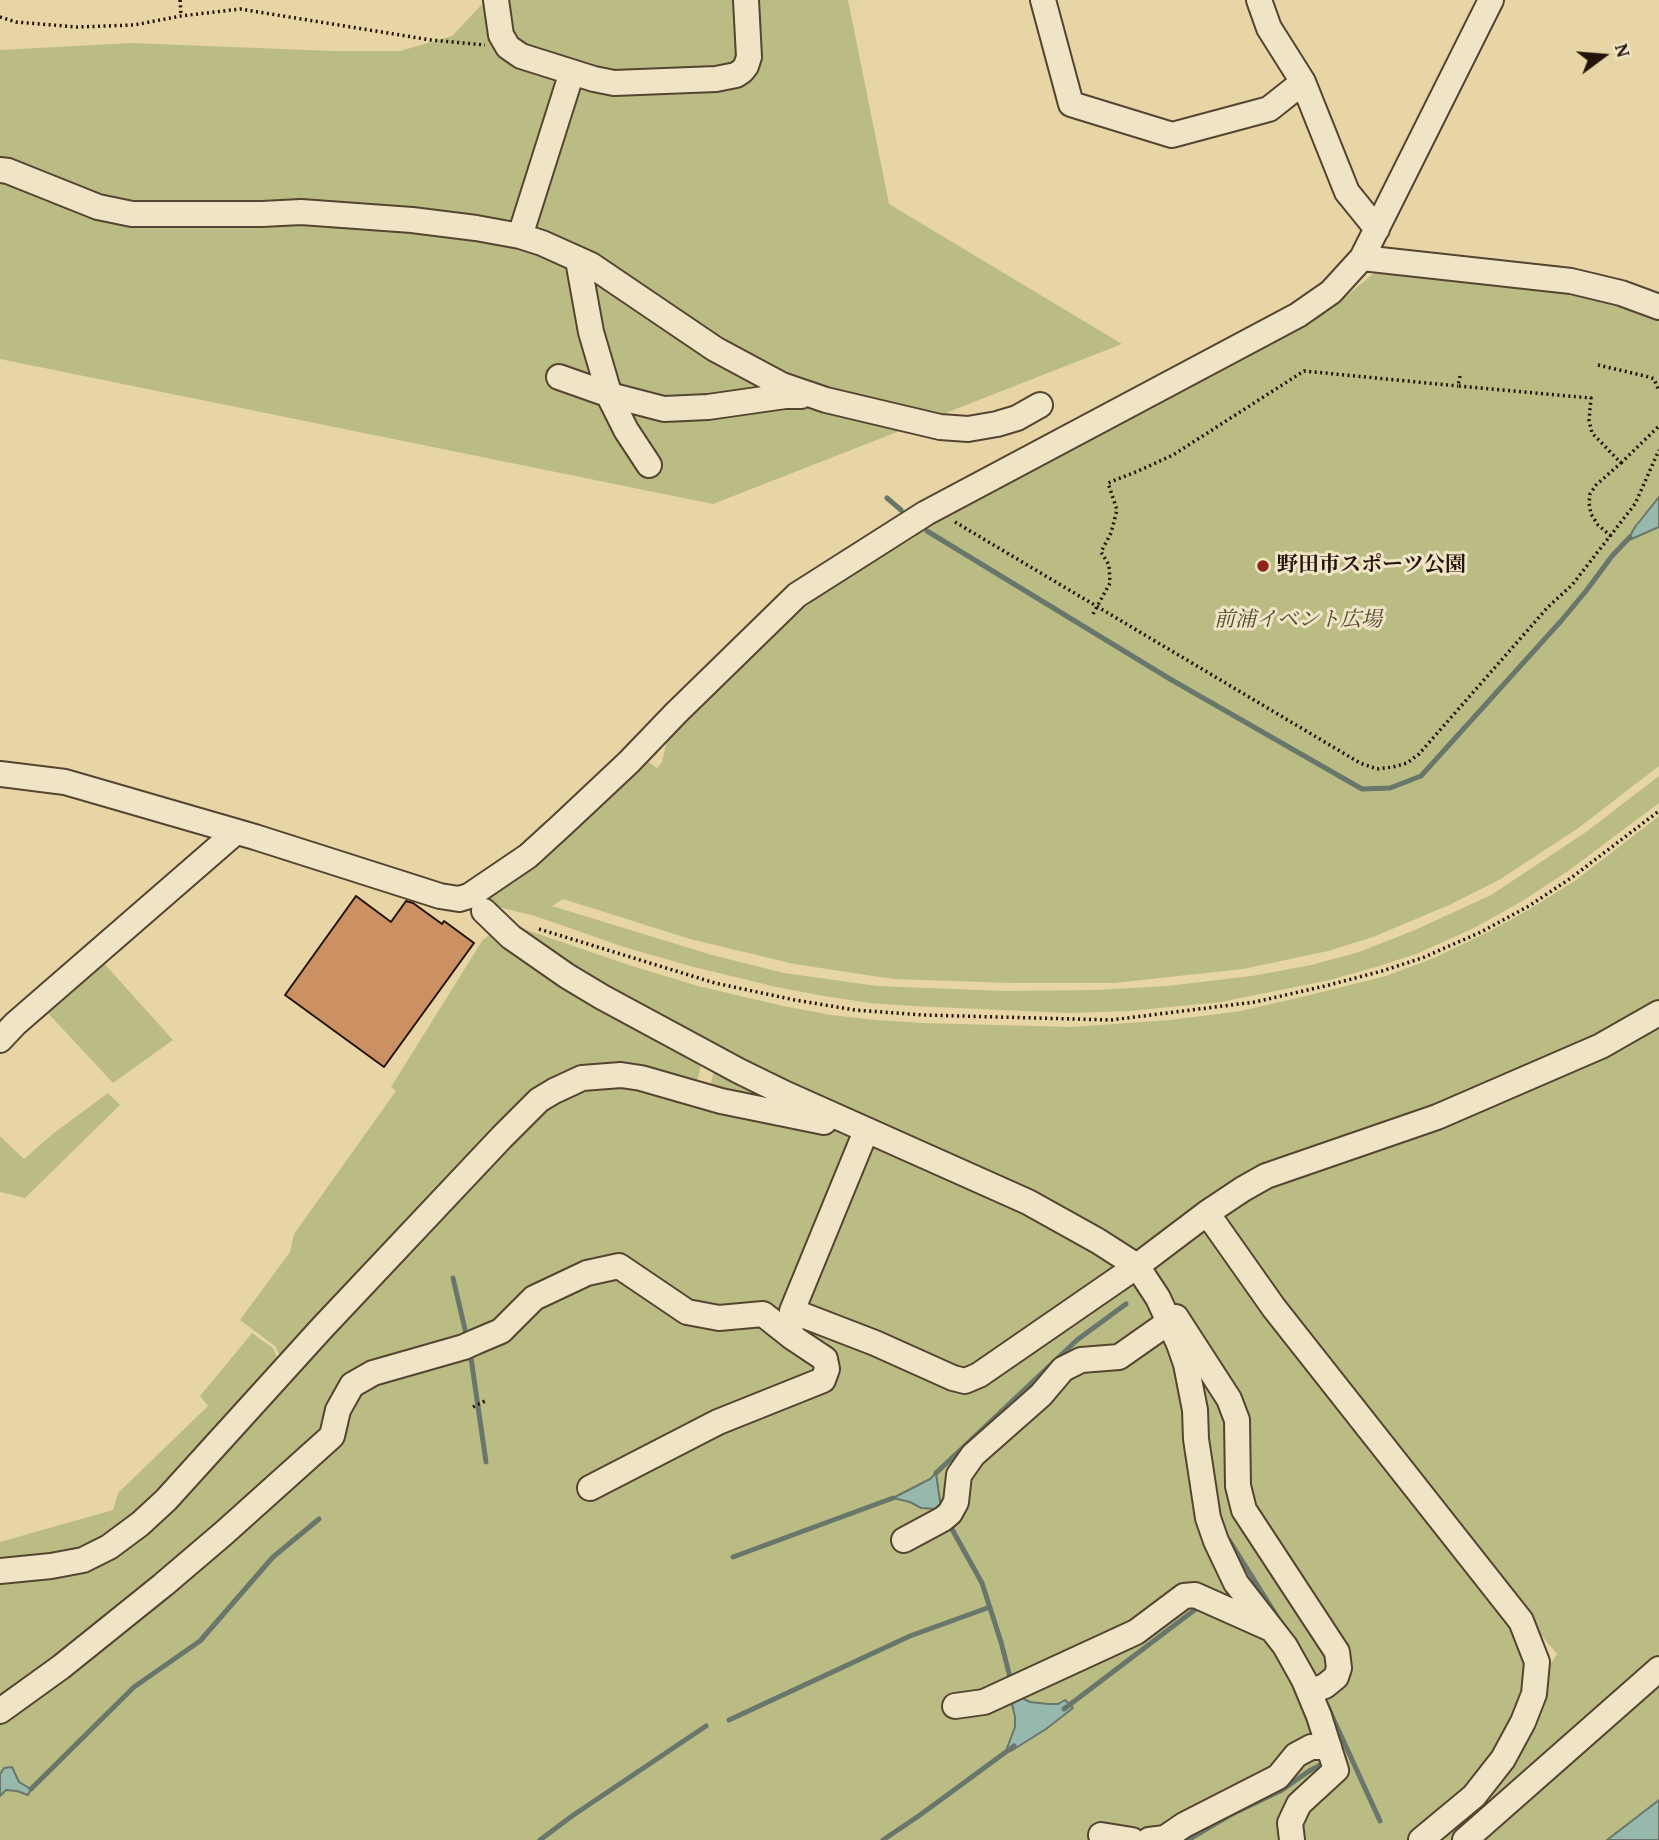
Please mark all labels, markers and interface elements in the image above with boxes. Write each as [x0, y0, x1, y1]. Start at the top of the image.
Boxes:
north arrow [1568, 21, 1638, 91]
text: N [1608, 40, 1638, 60]
place label: 野田市スポーツ公園 [1277, 553, 1466, 579]
marker: 野田市スポーツ公園 [1255, 558, 1271, 574]
park label: 前浦イベント広場 [1214, 608, 1382, 634]

